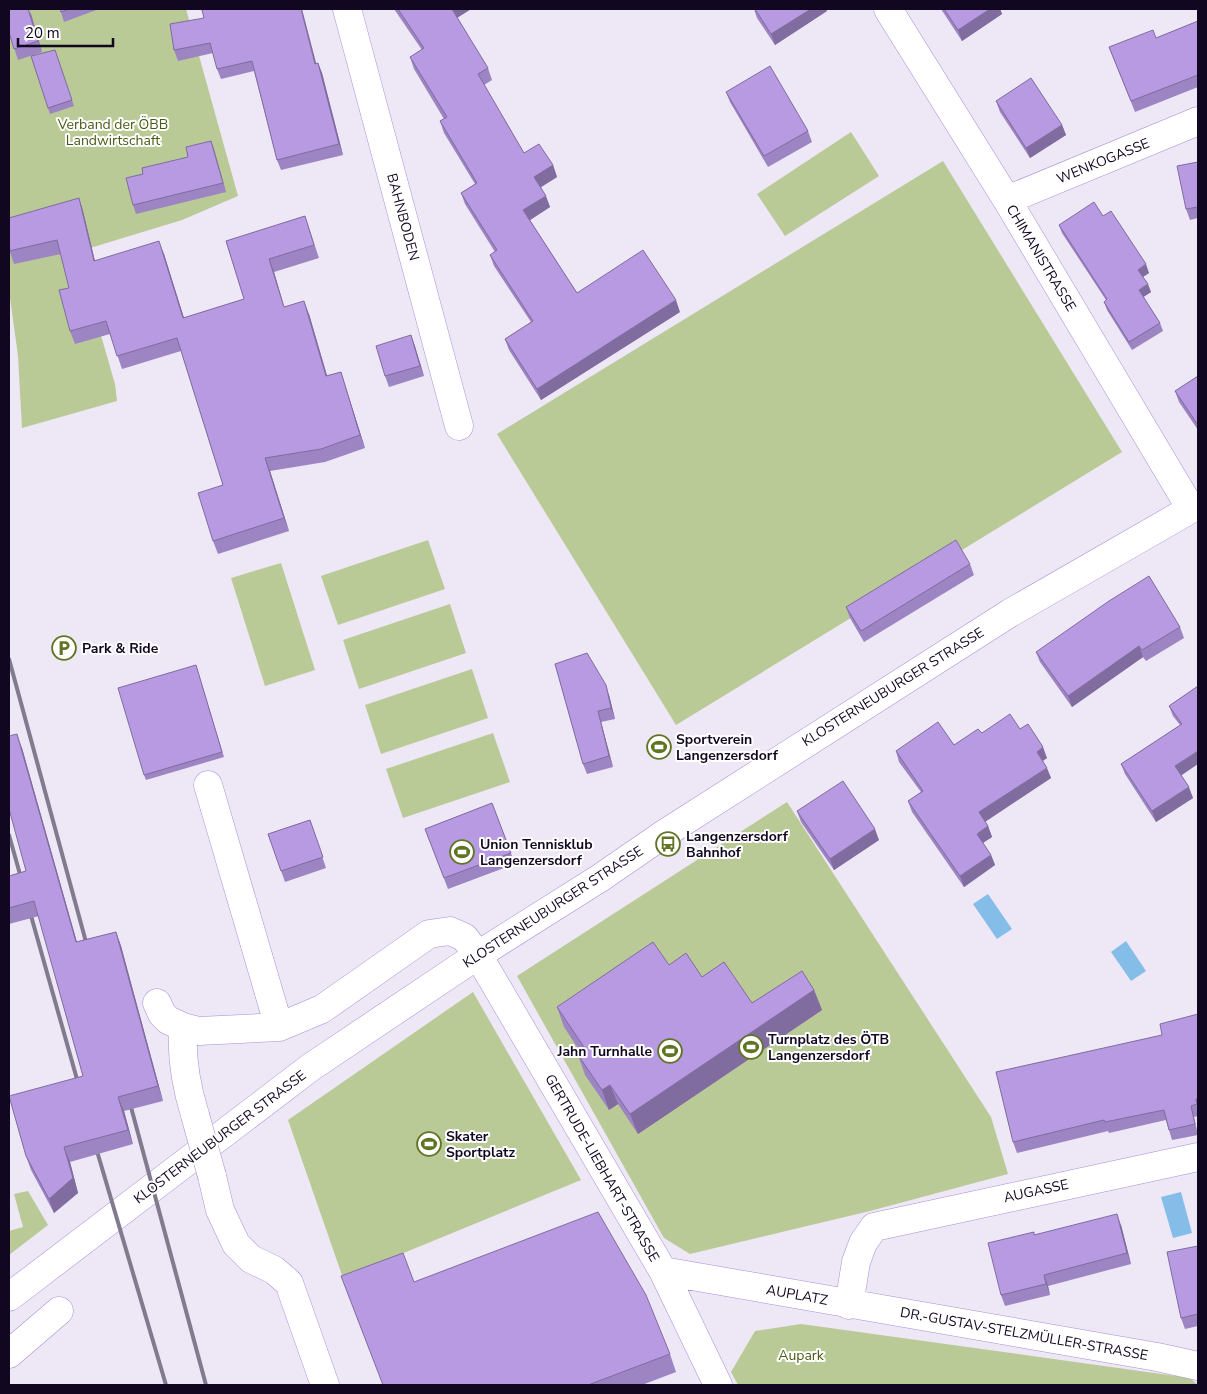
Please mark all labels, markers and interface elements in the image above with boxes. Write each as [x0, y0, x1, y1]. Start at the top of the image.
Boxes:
scale bar [18, 15, 112, 47]
text: 20 m [25, 23, 60, 43]
park label: Verband der ÖBB Landwirtschaft [57, 115, 168, 150]
street label: WENKOGASSE [1054, 134, 1152, 188]
street label: BAHNBODEN [382, 171, 424, 263]
street label: CHIMANISTRASSE [1002, 201, 1080, 315]
street label: KLOSTERNEUBURGER STRASSE [798, 623, 988, 751]
parking icon: Park & Ride [51, 635, 77, 661]
place label: Park & Ride [82, 639, 159, 658]
place label: Sportverein Langenzersdorf [676, 730, 779, 765]
sports icon: Sportverein Langenzersdorf [646, 734, 672, 760]
place label: Langenzersdorf Bahnhof [686, 827, 789, 862]
bus stop icon: Langenzersdorf Bahnhof [655, 831, 681, 857]
place label: Union Tennisklub Langenzersdorf [480, 835, 593, 870]
sports icon: Union Tennisklub Langenzersdorf [449, 839, 475, 865]
street label: KLOSTERNEUBURGER STRASSE [459, 841, 647, 973]
place label: Turnplatz des ÖTB Langenzersdorf [768, 1030, 889, 1065]
sports icon: Turnplatz des ÖTB Langenzersdorf [738, 1034, 764, 1060]
sports icon: Jahn Turnhalle [657, 1038, 683, 1064]
place label: Jahn Turnhalle [556, 1042, 652, 1061]
street label: KLOSTERNEUBURGER STRASSE [130, 1066, 310, 1208]
street label: GERTRUDE-LIEBHART-STRASSE [540, 1071, 664, 1265]
place label: Skater Sportplatz [446, 1127, 515, 1162]
sports icon: Skater Sportplatz [416, 1131, 442, 1157]
street label: AUGASSE [1002, 1175, 1070, 1207]
street label: AUPLATZ [765, 1280, 829, 1310]
street label: DR.-GUSTAV-STELZMÜLLER-STRASSE [899, 1303, 1149, 1365]
park label: Aupark [778, 1346, 825, 1365]

